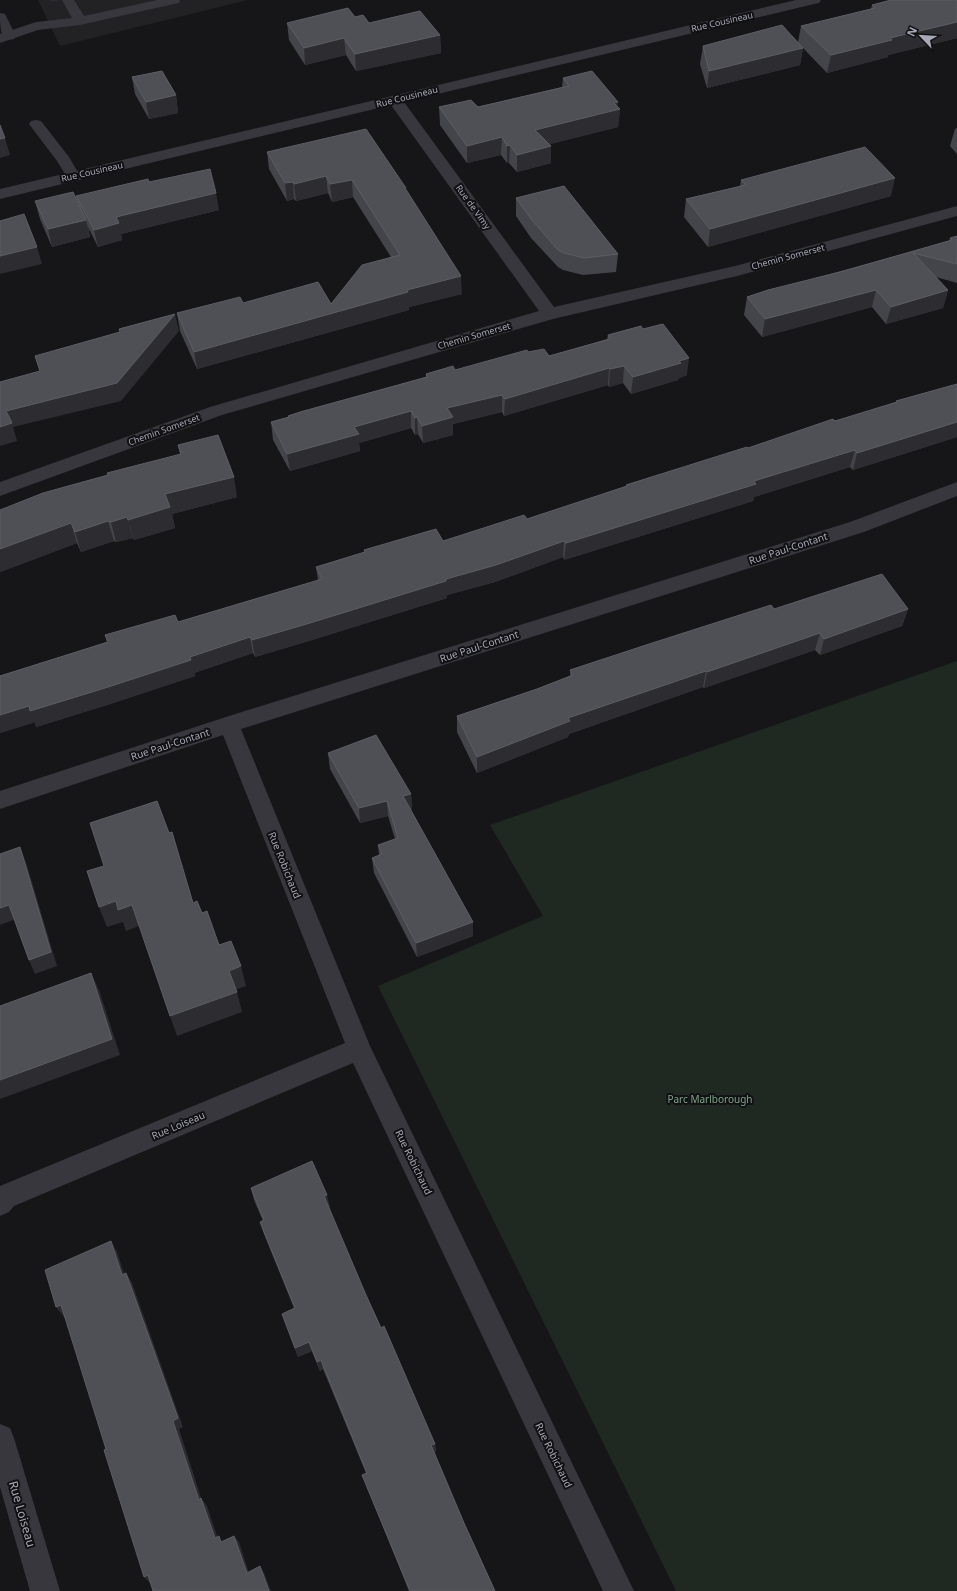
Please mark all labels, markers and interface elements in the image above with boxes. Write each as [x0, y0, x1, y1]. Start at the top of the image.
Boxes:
street label: Rue Cousineau [690, 8, 754, 35]
north arrow [901, 16, 941, 56]
text: N [903, 24, 920, 39]
street label: Rue Cousineau [375, 83, 439, 110]
street label: Rue Cousineau [60, 158, 124, 185]
street label: Rue de Vimy [453, 182, 494, 232]
street label: Chemin Somerset [750, 240, 827, 273]
street label: Chemin Somerset [436, 319, 513, 352]
street label: Chemin Somerset [126, 410, 202, 448]
street label: Rue Paul-Contant [747, 529, 829, 567]
street label: Rue Paul-Contant [438, 627, 520, 665]
street label: Rue Paul-Contant [129, 725, 211, 763]
street label: Rue Robichaud [265, 830, 305, 900]
park label: Parc Marlborough [667, 1092, 753, 1106]
street label: Rue Loiseau [149, 1107, 207, 1143]
street label: Rue Robichaud [392, 1127, 436, 1197]
street label: Rue Robichaud [532, 1420, 576, 1490]
street label: Rue Loiseau [5, 1479, 40, 1549]

